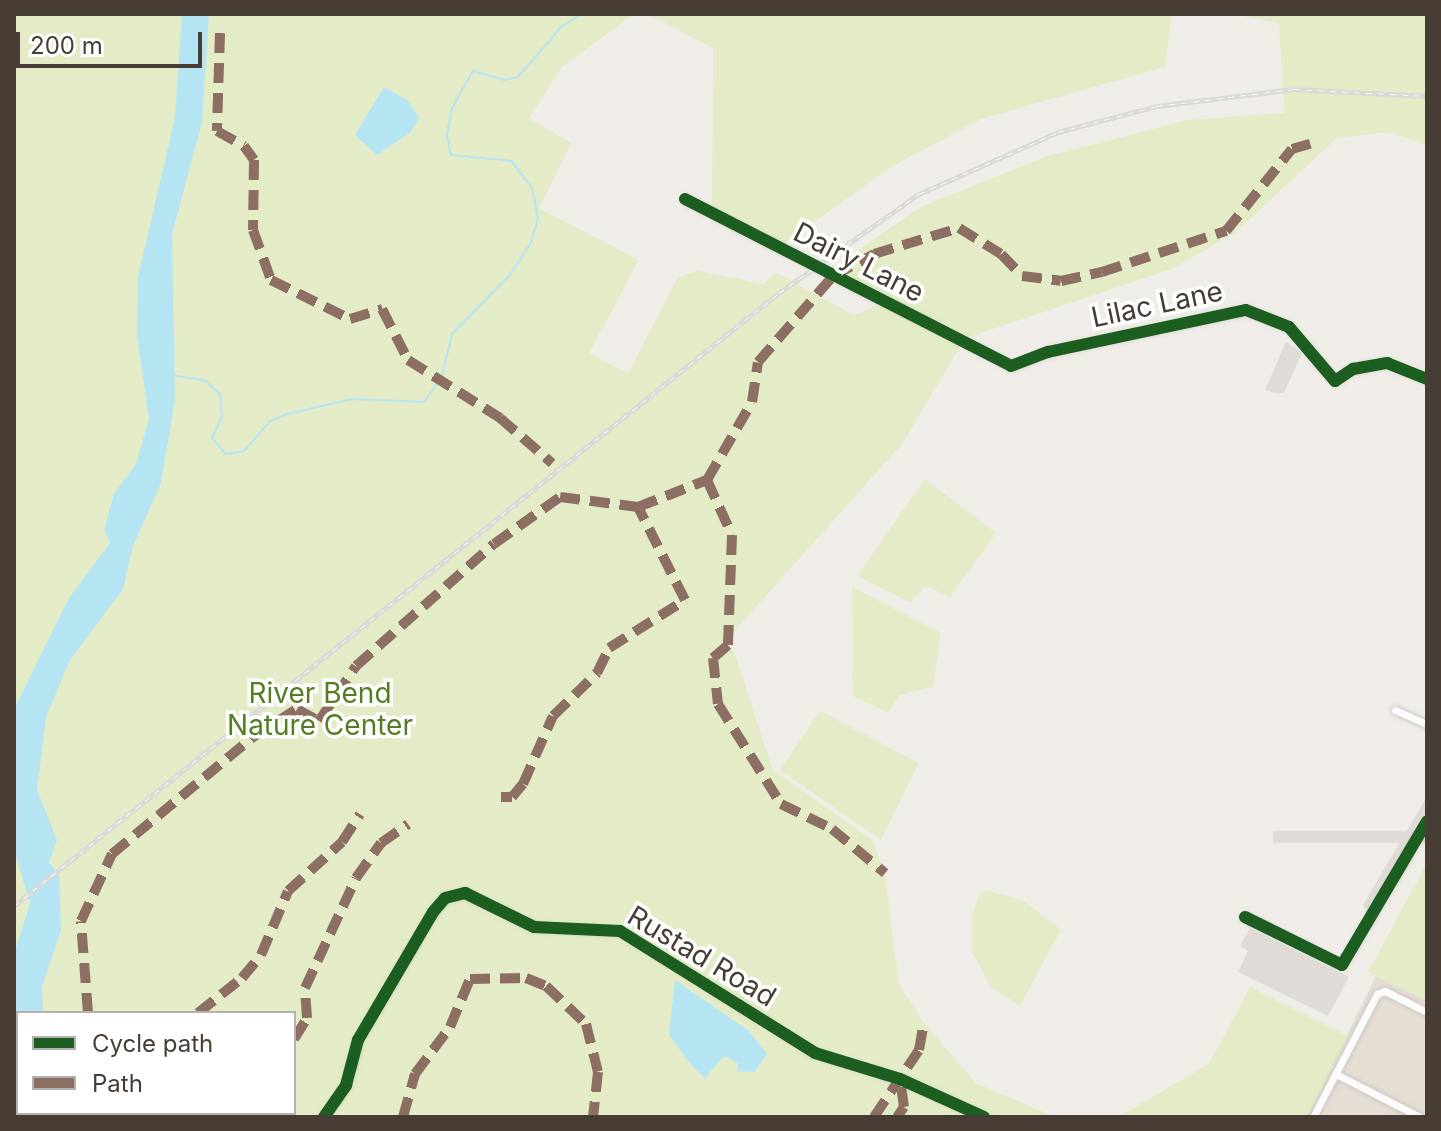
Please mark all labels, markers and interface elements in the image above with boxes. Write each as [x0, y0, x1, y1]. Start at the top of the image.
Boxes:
scale bar [20, 16, 206, 66]
text: 200 m [30, 31, 103, 60]
street label: Dairy Lane [788, 215, 930, 309]
street label: Lilac Lane [1088, 274, 1226, 334]
park label: River Bend Nature Center [227, 676, 413, 742]
street label: Rustad Road [622, 899, 782, 1013]
legend [16, 1011, 296, 1115]
text: Cycle path [92, 1029, 213, 1058]
text: Path [92, 1069, 143, 1098]

